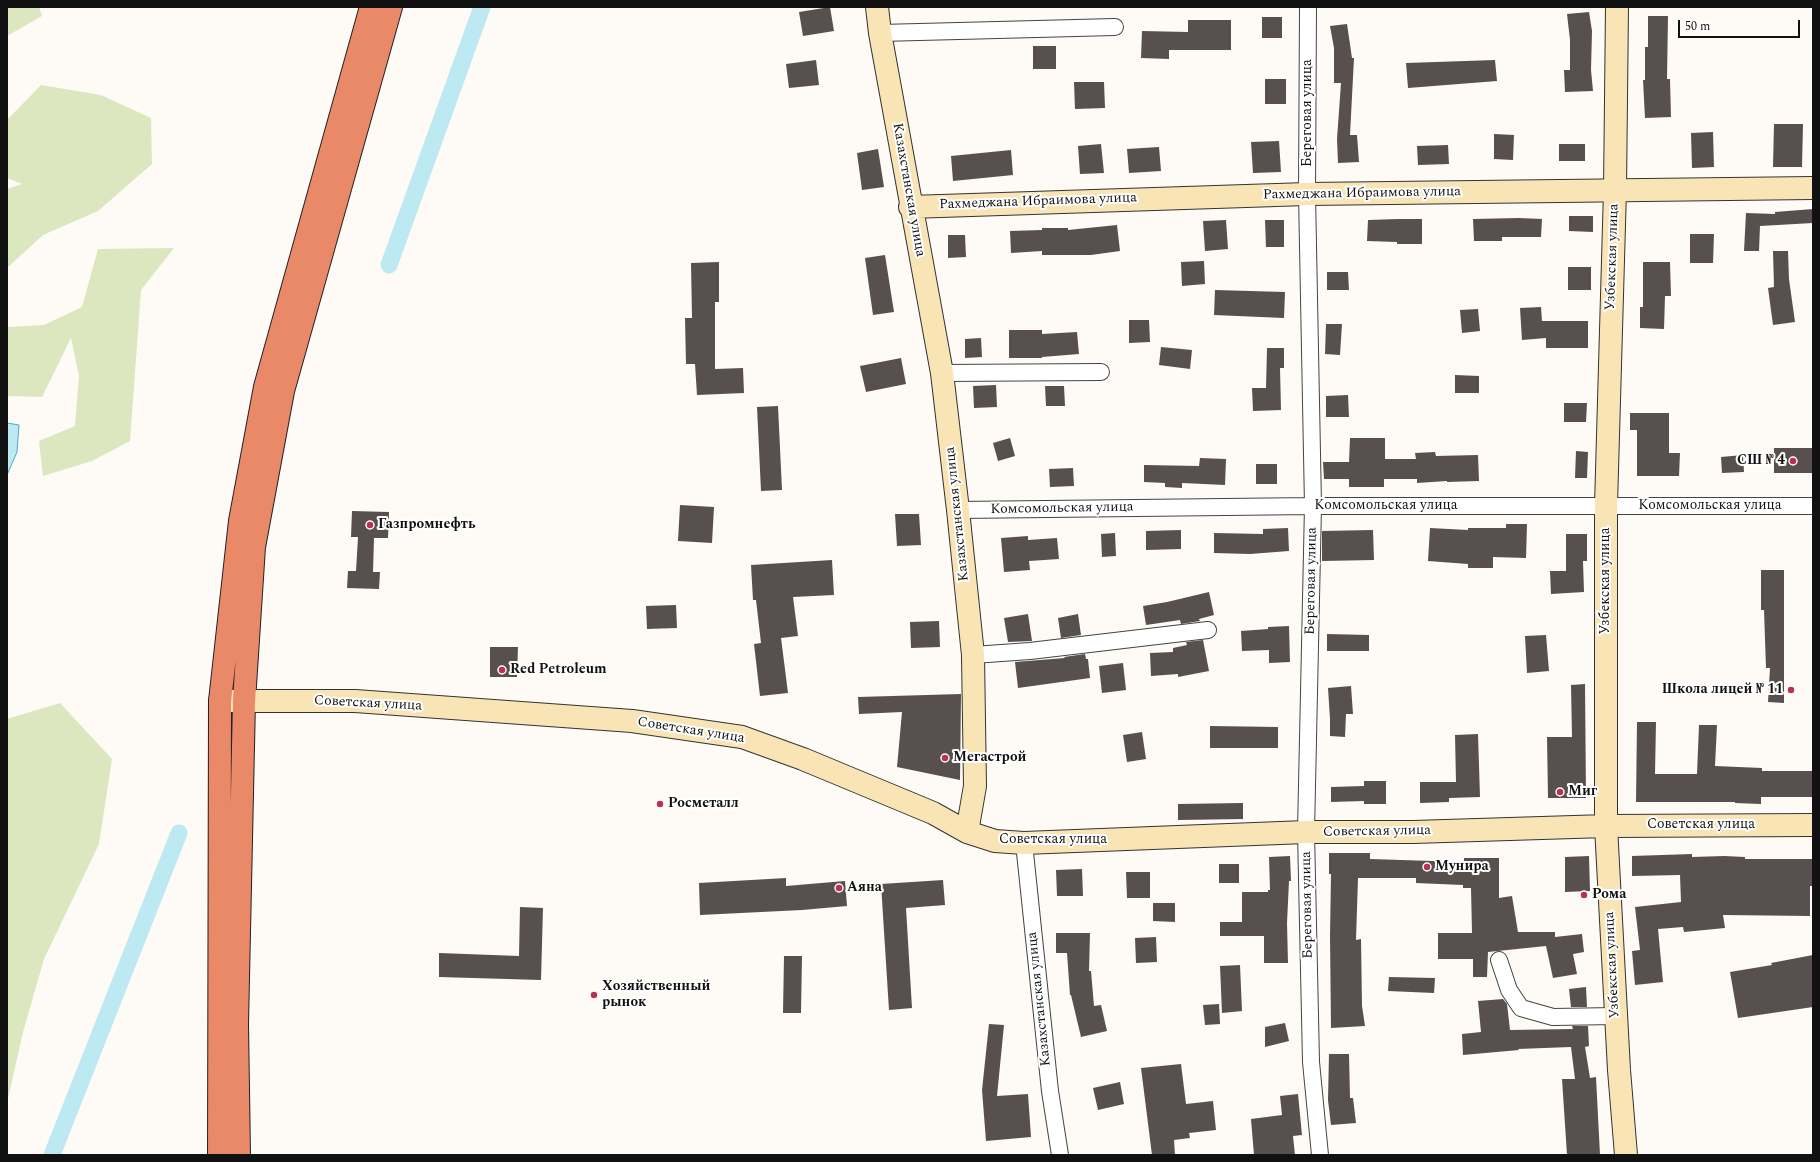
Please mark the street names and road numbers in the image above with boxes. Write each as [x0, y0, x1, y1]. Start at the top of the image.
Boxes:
street label: Береговая улица [1300, 59, 1316, 167]
street label: Казахстанская улица [888, 122, 928, 258]
street label: Рахмеджана Ибраимова улица [1263, 184, 1461, 204]
street label: Рахмеджана Ибраимова улица [939, 190, 1137, 214]
street label: Узбекская улица [1603, 203, 1623, 311]
street label: Казахстанская улица [943, 446, 973, 582]
street label: Комсомольская улица [1314, 498, 1458, 514]
street label: Комсомольская улица [1638, 498, 1782, 514]
street label: Комсомольская улица [990, 499, 1134, 519]
street label: Береговая улица [1303, 527, 1321, 635]
street label: Узбекская улица [1598, 527, 1614, 635]
street label: Советская улица [314, 693, 422, 715]
street label: Советская улица [636, 714, 746, 748]
street label: Советская улица [1647, 817, 1755, 833]
street label: Советская улица [1323, 823, 1431, 841]
street label: Советская улица [999, 832, 1107, 848]
street label: Береговая улица [1299, 851, 1317, 959]
street label: Узбекская улица [1602, 911, 1624, 1019]
street label: Казахстанская улица [1025, 931, 1055, 1067]

